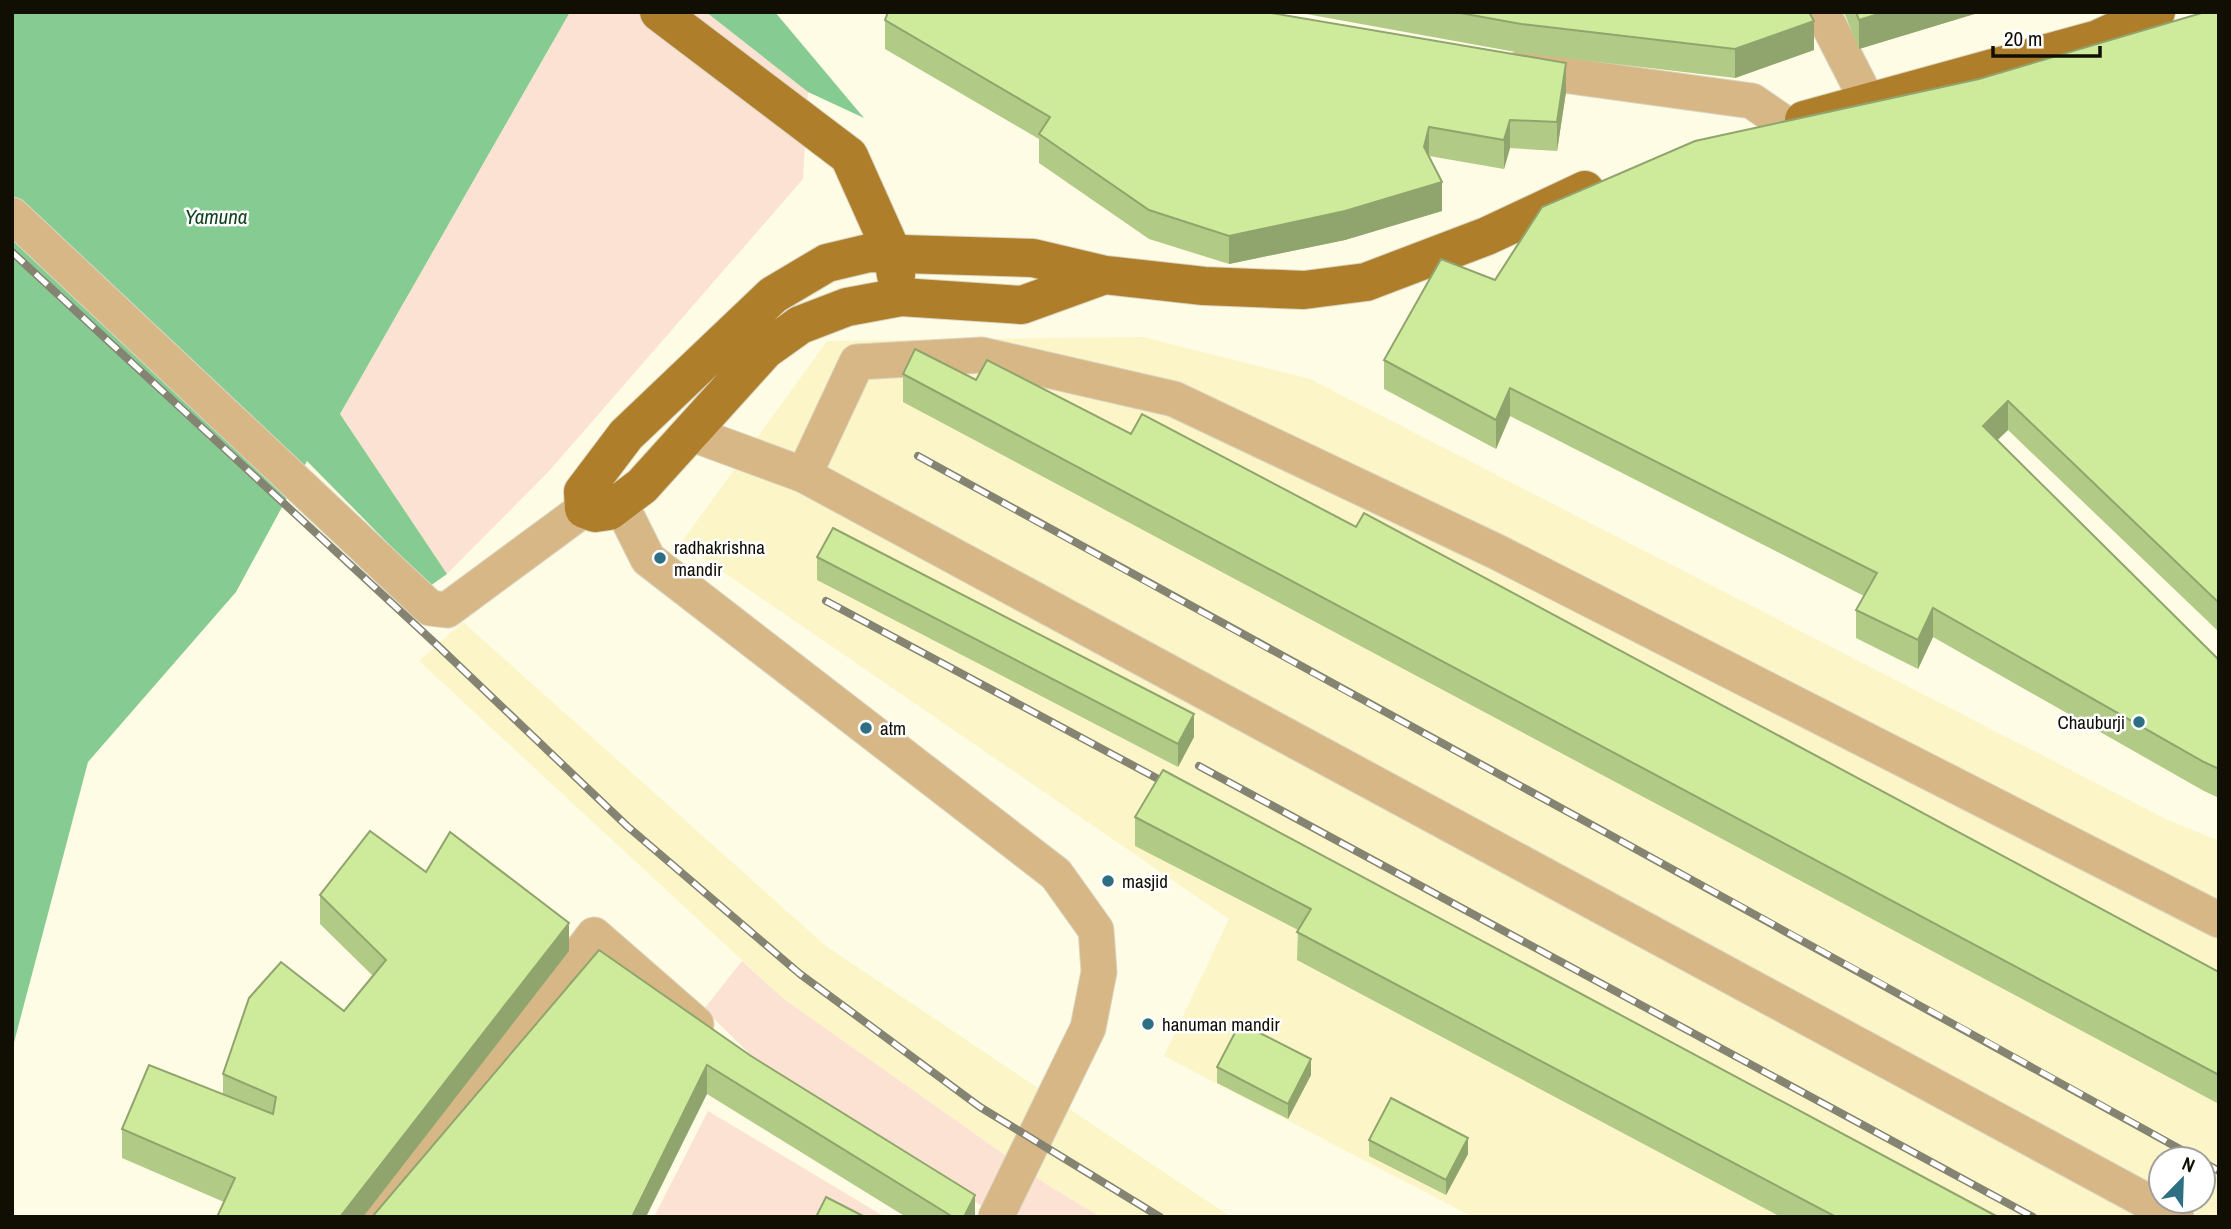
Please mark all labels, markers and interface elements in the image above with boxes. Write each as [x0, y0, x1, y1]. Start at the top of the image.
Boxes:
scale bar [1993, 14, 2100, 58]
text: 20 m [2004, 24, 2042, 53]
water label: Yamuna [185, 202, 247, 231]
place label: radhakrishna mandir [674, 534, 765, 582]
marker: radhakrishna mandir [652, 550, 668, 566]
place label: Chauburji [2057, 709, 2125, 735]
marker: Chauburji [2131, 714, 2147, 730]
place label: atm [880, 715, 906, 741]
marker: atm [858, 720, 874, 736]
place label: masjid [1122, 868, 1168, 894]
marker: masjid [1100, 873, 1116, 889]
place label: hanuman mandir [1162, 1011, 1281, 1037]
marker: hanuman mandir [1140, 1016, 1156, 1032]
north arrow [2147, 1145, 2217, 1215]
text: N [2178, 1150, 2199, 1179]

